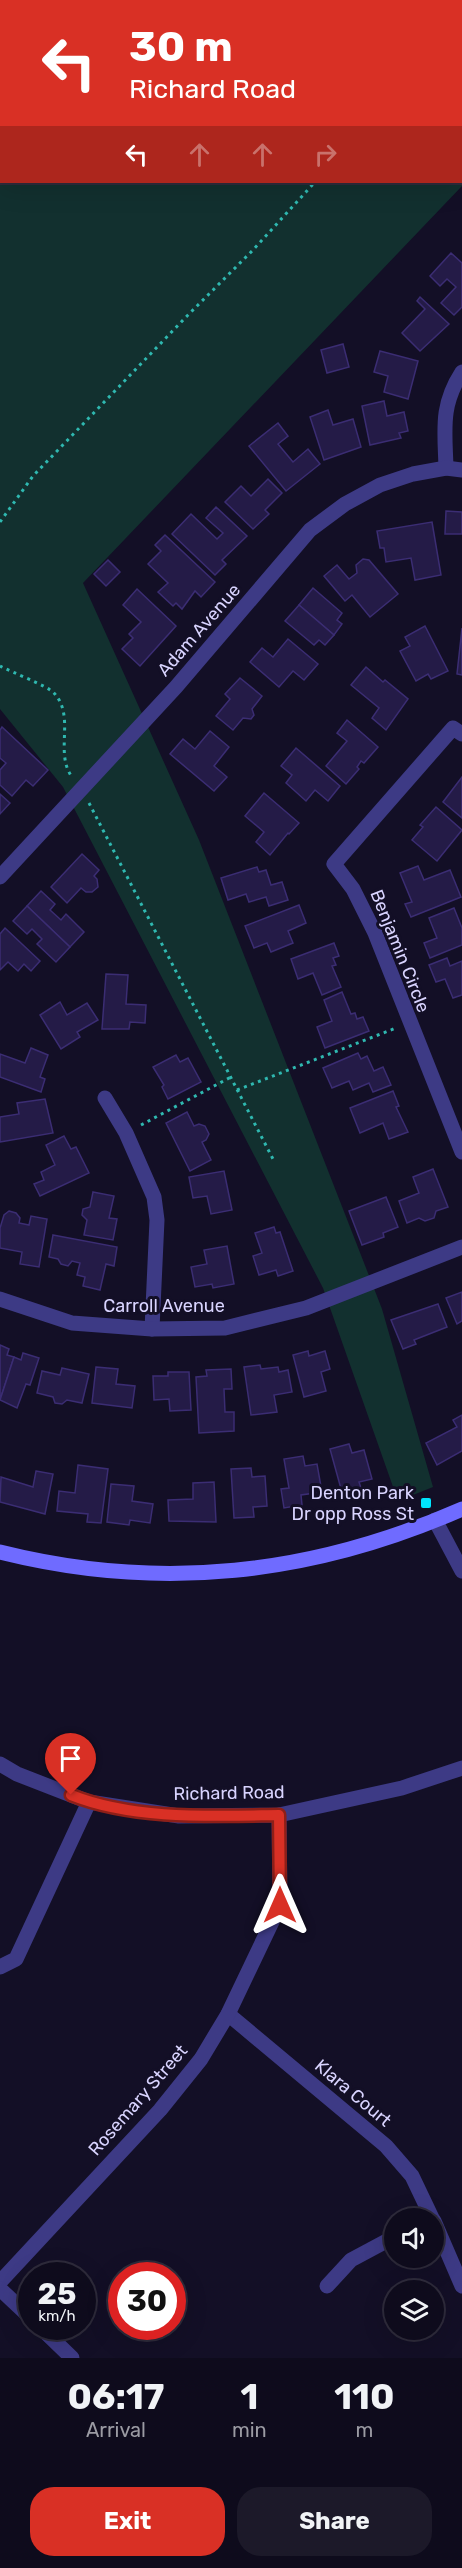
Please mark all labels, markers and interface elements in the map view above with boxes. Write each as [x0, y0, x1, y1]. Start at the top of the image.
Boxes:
text: 30 m [129, 22, 233, 72]
icon: left [30, 24, 108, 102]
text: Richard Road [129, 73, 296, 105]
icon: left [120, 138, 153, 171]
icon: ahead [183, 138, 216, 171]
icon: ahead [246, 138, 279, 171]
icon: right [309, 138, 342, 171]
street label: Adam Avenue [153, 579, 245, 681]
street label: Benjamin Circle [365, 886, 435, 1016]
street label: Carroll Avenue [103, 1295, 225, 1317]
place label: Denton Park Dr opp Ross St [292, 1482, 415, 1525]
marker: Denton Park Dr opp Ross St [419, 1496, 433, 1510]
pin [45, 1733, 96, 1795]
icon: arrive [54, 1742, 87, 1775]
street label: Richard Road [173, 1781, 285, 1805]
position arrow [248, 1873, 312, 1937]
street label: Rosemary Street [84, 2040, 192, 2160]
street label: Klara Court [310, 2055, 396, 2131]
map controls [384, 2208, 444, 2340]
button: sound [384, 2208, 444, 2268]
speed limit sign: 30 [108, 2262, 186, 2340]
text: 25 [38, 2276, 76, 2312]
button: layers [384, 2280, 444, 2340]
text: km/h [38, 2307, 76, 2325]
text: 06:17 [68, 2375, 164, 2418]
text: 1 [240, 2375, 258, 2418]
text: 110 [334, 2375, 394, 2418]
text: Arrival [86, 2418, 146, 2442]
text: min [232, 2418, 267, 2442]
text: m [355, 2418, 373, 2442]
button: Exit [30, 2487, 225, 2556]
button: Share [237, 2487, 432, 2556]

